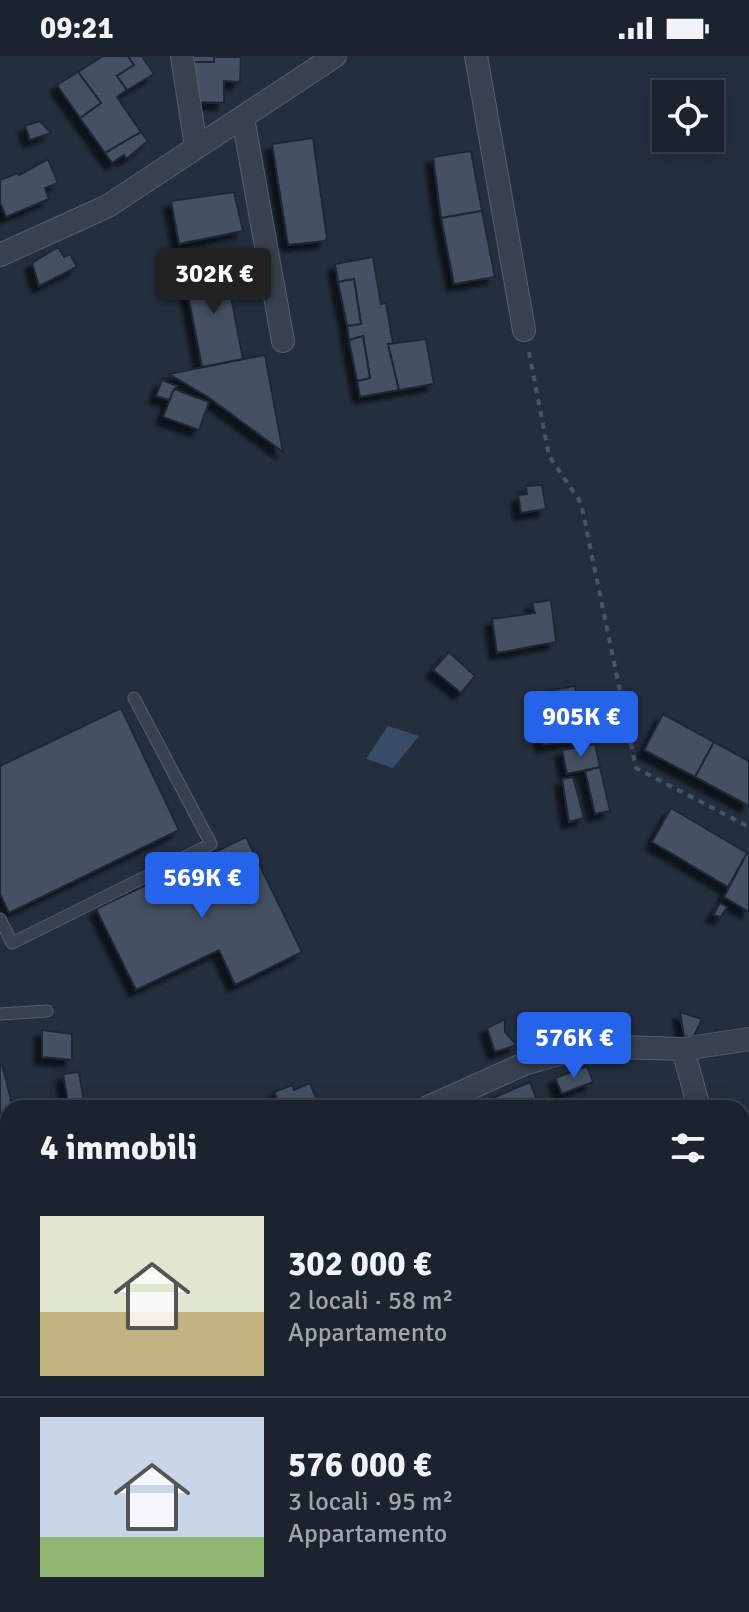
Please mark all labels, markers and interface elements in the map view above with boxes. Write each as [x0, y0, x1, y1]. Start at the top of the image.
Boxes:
text: 09:21 [40, 10, 114, 47]
map controls [652, 80, 724, 152]
button: locate [652, 80, 724, 152]
pin: 302K € [149, 248, 279, 316]
text: 302K € [175, 258, 253, 290]
pin: 905K € [516, 691, 646, 759]
text: 905K € [542, 701, 620, 733]
pin: 569K € [137, 852, 267, 920]
text: 569K € [163, 862, 241, 894]
pin: 576K € [509, 1012, 639, 1080]
text: 576K € [535, 1022, 613, 1054]
icon: filters [666, 1126, 710, 1170]
text: 4 immobili [40, 1127, 197, 1169]
text: 302 000 € [288, 1243, 431, 1285]
icon: home [104, 1248, 200, 1344]
text: 2 locali · 58 m² [288, 1285, 453, 1317]
text: Appartamento [288, 1317, 447, 1349]
text: 576 000 € [288, 1444, 431, 1486]
icon: home [104, 1449, 200, 1545]
text: 3 locali · 95 m² [288, 1486, 453, 1518]
text: Appartamento [288, 1518, 447, 1550]

